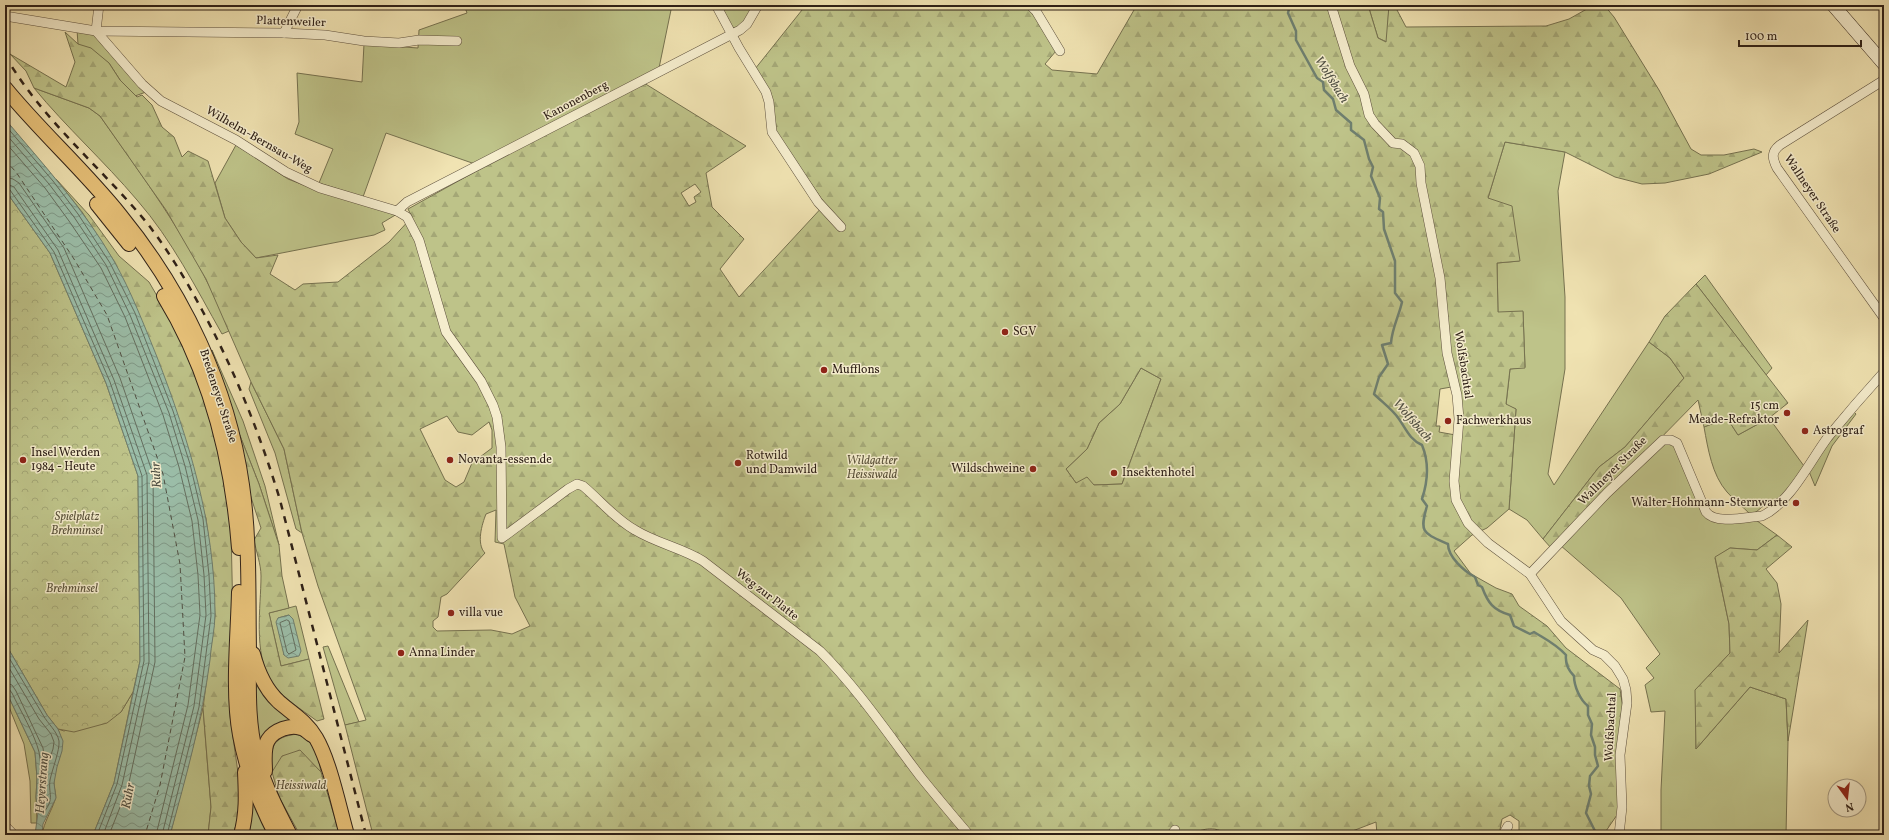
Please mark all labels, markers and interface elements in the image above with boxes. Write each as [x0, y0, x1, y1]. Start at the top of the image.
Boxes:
street label: Plattenweiler [256, 13, 326, 31]
scale bar [1739, 22, 1861, 48]
text: 100 m [1745, 29, 1778, 45]
water label: Wolfsbach [1309, 53, 1353, 107]
street label: Kanonenberg [541, 77, 611, 125]
street label: Wilhelm-Bernsau-Weg [203, 103, 315, 177]
street label: Wallneyer Straße [1780, 152, 1844, 237]
place label: SGV [1013, 324, 1036, 340]
marker: SGV [1000, 327, 1010, 337]
street label: Wolfsbachtal [1450, 330, 1476, 401]
street label: Bredeneyer Straße [195, 347, 241, 445]
place label: Mufflons [832, 362, 880, 378]
marker: Mufflons [819, 365, 829, 375]
water label: Wolfsbach [1388, 395, 1436, 447]
place label: 15 cm Meade-Refraktor [1688, 398, 1779, 428]
marker: 15 cm Meade-Refraktor [1782, 408, 1792, 418]
place label: Fachwerkhaus [1456, 413, 1531, 429]
marker: Fachwerkhaus [1443, 416, 1453, 426]
place label: Astrograf [1813, 423, 1865, 439]
marker: Astrograf [1800, 426, 1810, 436]
street label: Wallneyer Straße [1575, 433, 1651, 509]
place label: Insel Werden 1984 - Heute [31, 445, 100, 475]
place label: Rotwild und Damwild [746, 448, 817, 478]
place label: Novanta-essen.de [458, 452, 552, 468]
park label: Wildgatter Heissiwald [846, 453, 898, 483]
marker: Insel Werden 1984 - Heute [18, 455, 28, 465]
marker: Novanta-essen.de [445, 455, 455, 465]
marker: Rotwild und Damwild [733, 458, 743, 468]
water label: Ruhr [147, 461, 167, 488]
place label: Wildschweine [951, 461, 1025, 477]
marker: Wildschweine [1028, 464, 1038, 474]
place label: Insektenhotel [1122, 465, 1195, 481]
marker: Insektenhotel [1109, 468, 1119, 478]
place label: Walter-Hohmann-Sternwarte [1631, 495, 1788, 511]
marker: Walter-Hohmann-Sternwarte [1791, 498, 1801, 508]
park label: Spielplatz Brehminsel [51, 509, 103, 539]
street label: Weg zur Platte [732, 565, 802, 625]
park label: Brehminsel [46, 581, 98, 597]
place label: villa vue [459, 605, 503, 621]
marker: villa vue [446, 608, 456, 618]
place label: Anna Linder [409, 645, 475, 661]
marker: Anna Linder [396, 648, 406, 658]
street label: Wolfsbachtal [1601, 692, 1621, 762]
water label: Heyerstrang [32, 751, 54, 814]
park label: Heissiwald [276, 778, 326, 794]
north arrow [1827, 778, 1867, 818]
water label: Ruhr [118, 781, 140, 810]
text: N [1843, 798, 1855, 814]

